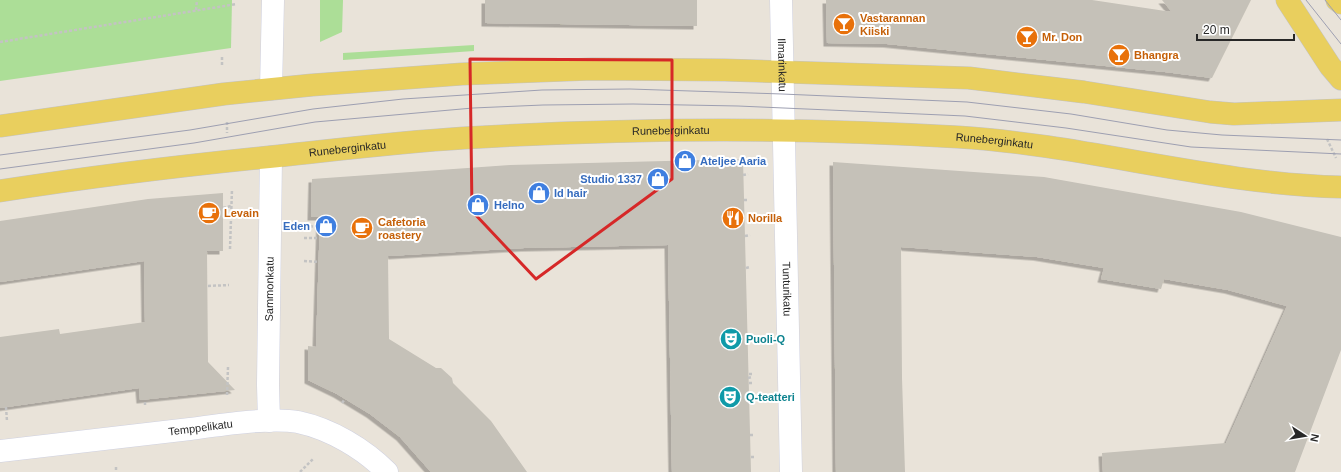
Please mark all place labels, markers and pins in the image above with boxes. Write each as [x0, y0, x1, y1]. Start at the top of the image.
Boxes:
bar icon: Vastarannan Kiiski [831, 11, 857, 37]
place label: Vastarannan Kiiski [860, 12, 926, 37]
bar icon: Mr. Don [1014, 24, 1040, 50]
place label: Mr. Don [1042, 31, 1083, 43]
bar icon: Bhangra [1106, 42, 1132, 68]
place label: Bhangra [1134, 49, 1180, 61]
shop icon: Ateljee Aaria [672, 148, 698, 174]
place label: Ateljee Aaria [700, 155, 767, 167]
shop icon: Studio 1337 [645, 166, 671, 192]
place label: Studio 1337 [580, 173, 642, 185]
shop icon: Id hair [526, 180, 552, 206]
place label: Id hair [554, 187, 588, 199]
shop icon: Helno [465, 192, 491, 218]
place label: Helno [494, 199, 525, 211]
cafe icon: Levain [196, 200, 222, 226]
restaurant icon: Norilla [720, 205, 746, 231]
place label: Levain [224, 207, 259, 219]
place label: Norilla [748, 212, 783, 224]
shop icon: Eden [313, 213, 339, 239]
cafe icon: Cafetoria roastery [349, 215, 375, 241]
place label: Cafetoria roastery [378, 216, 427, 241]
place label: Eden [283, 220, 310, 232]
theatre icon: Puoli-Q [718, 326, 744, 352]
place label: Puoli-Q [746, 333, 786, 345]
theatre icon: Q-teatteri [717, 384, 743, 410]
place label: Q-teatteri [746, 391, 795, 403]

